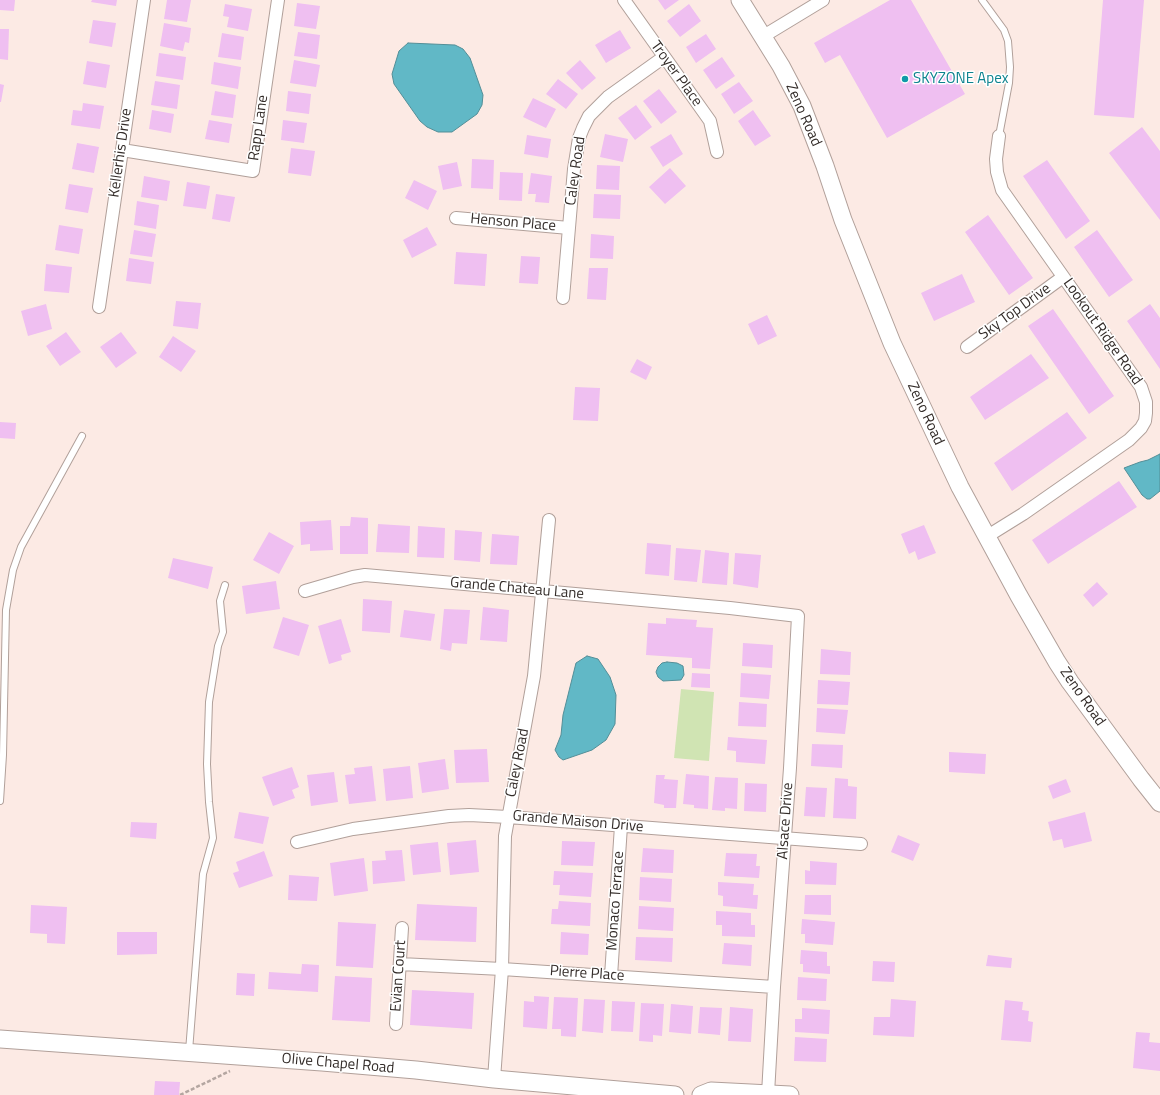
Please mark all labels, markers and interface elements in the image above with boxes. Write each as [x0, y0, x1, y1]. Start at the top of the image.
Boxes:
street label: Troyer Place [646, 38, 706, 110]
place label: SKYZONE Apex [913, 70, 1008, 88]
marker: SKYZONE Apex [900, 74, 910, 84]
street label: Zeno Road [781, 81, 825, 149]
street label: Rapp Lane [245, 94, 273, 162]
street label: Kellerhis Drive [106, 107, 136, 199]
street label: Caley Road [562, 135, 590, 207]
street label: Henson Place [469, 210, 557, 236]
street label: Lookout Ridge Road [1059, 275, 1145, 389]
street label: Sky Top Drive [976, 280, 1054, 344]
street label: Zeno Road [903, 380, 947, 448]
street label: Grande Chateau Lane [449, 574, 585, 604]
street label: Zeno Road [1055, 664, 1109, 730]
street label: Caley Road [503, 727, 533, 799]
street label: Alsace Drive [774, 782, 798, 860]
street label: Grande Maison Drive [512, 807, 644, 837]
street label: Monaco Terrace [604, 851, 628, 951]
street label: Evian Court [388, 940, 410, 1012]
street label: Pierre Place [549, 962, 625, 986]
street label: Olive Chapel Road [281, 1050, 395, 1078]

